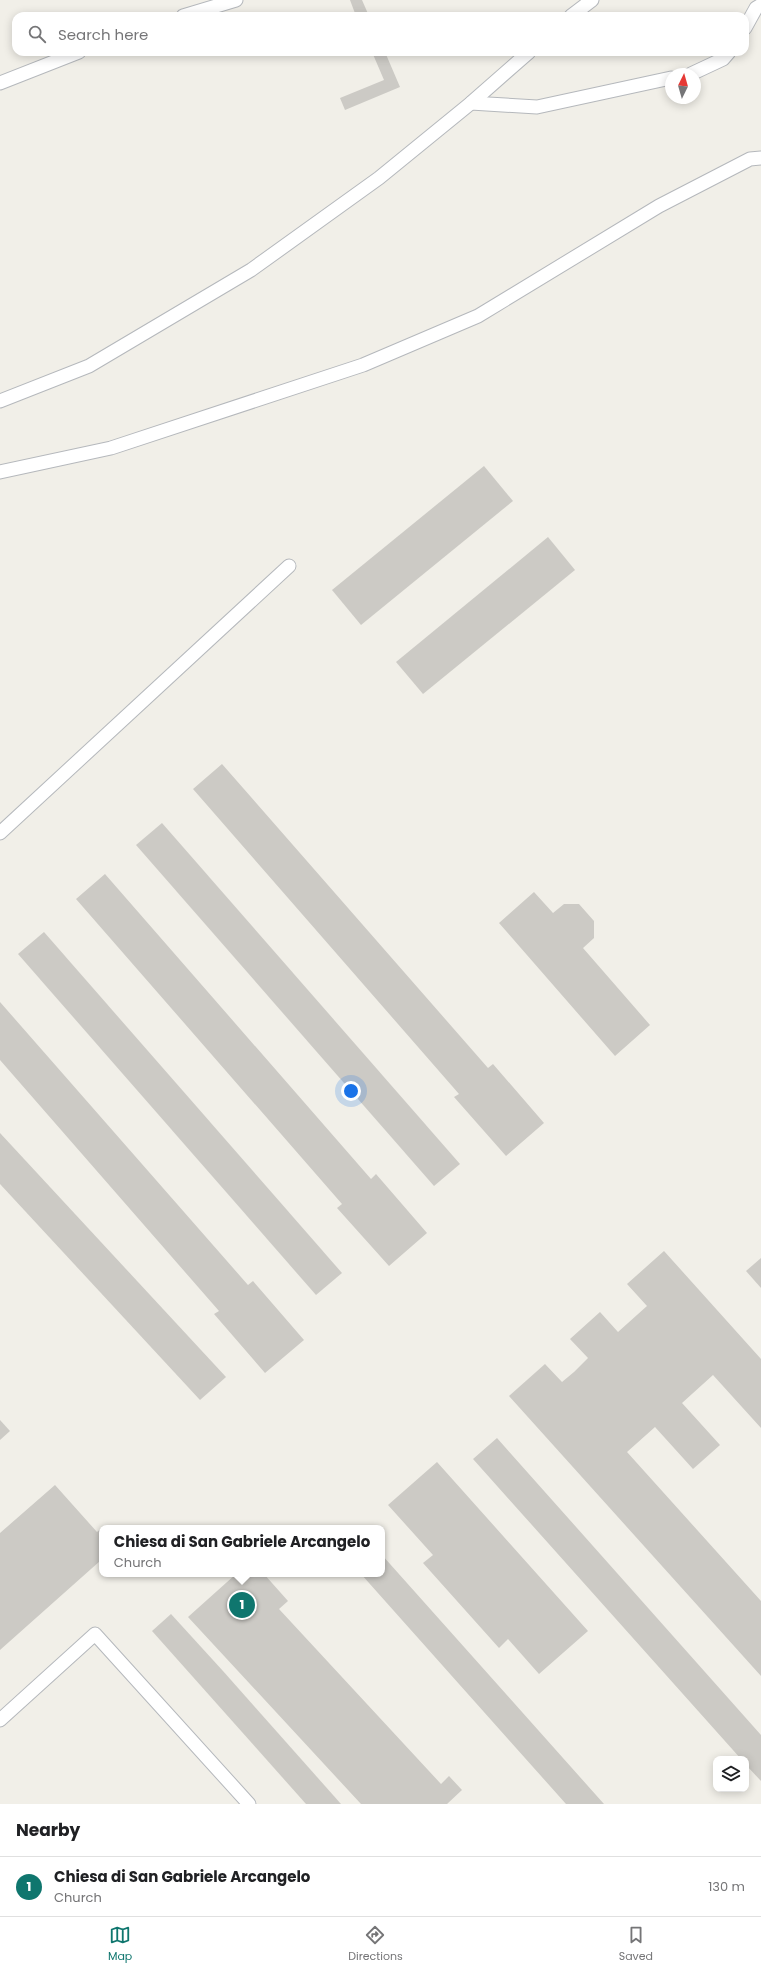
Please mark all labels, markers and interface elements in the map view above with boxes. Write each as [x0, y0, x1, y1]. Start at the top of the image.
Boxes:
search box [12, 12, 749, 56]
icon: search [26, 23, 48, 45]
text: Search here [58, 24, 148, 45]
north arrow [665, 68, 701, 104]
your location [341, 1081, 361, 1101]
popup [99, 1525, 385, 1577]
text: Chiesa di San Gabriele Arcangelo [114, 1531, 370, 1552]
text: Church [114, 1553, 162, 1572]
pin: 1 [229, 1590, 255, 1620]
map controls [713, 1756, 749, 1792]
button: layers [713, 1756, 749, 1792]
text: Nearby [16, 1818, 80, 1842]
text: Chiesa di San Gabriele Arcangelo [54, 1866, 310, 1887]
text: 1 [27, 1877, 31, 1896]
text: 130 m [708, 1877, 745, 1896]
text: Church [54, 1888, 102, 1907]
tab: Map [108, 1924, 132, 1965]
tab: Directions [348, 1924, 403, 1965]
tab: Saved [619, 1924, 653, 1965]

